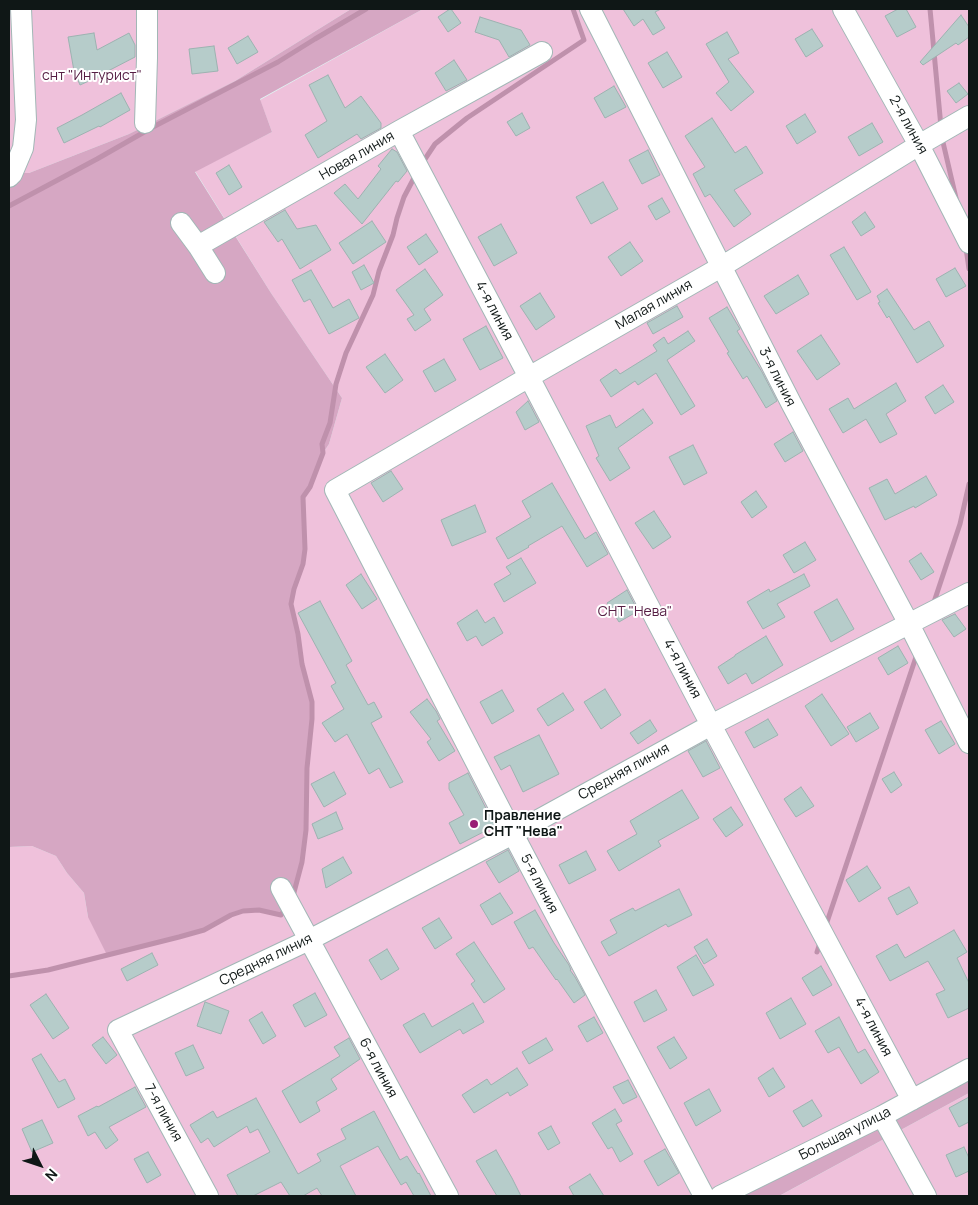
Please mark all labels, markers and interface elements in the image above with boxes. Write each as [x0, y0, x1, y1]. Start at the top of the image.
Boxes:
park label: снт "Интурист" [42, 68, 142, 84]
street label: 2-я линия [885, 93, 931, 157]
street label: Новая линия [317, 128, 397, 184]
street label: Малая линия [613, 276, 695, 334]
street label: 4-я линия [471, 279, 517, 343]
street label: 3-я линия [755, 345, 799, 409]
park label: СНТ "Нева" [598, 604, 672, 620]
street label: 4-я линия [659, 637, 705, 701]
street label: Средняя линия [576, 740, 672, 804]
place label: Правление СНТ "Нева" [484, 808, 563, 840]
marker: Правление СНТ "Нева" [468, 818, 480, 830]
street label: 5-я линия [516, 852, 562, 916]
street label: Средняя линия [217, 930, 315, 990]
street label: 4-я линия [850, 995, 896, 1059]
street label: 6-я линия [355, 1035, 401, 1101]
street label: 7-я линия [140, 1081, 186, 1145]
street label: Большая улица [796, 1104, 894, 1164]
north arrow [15, 1140, 65, 1190]
text: N [41, 1165, 62, 1185]

